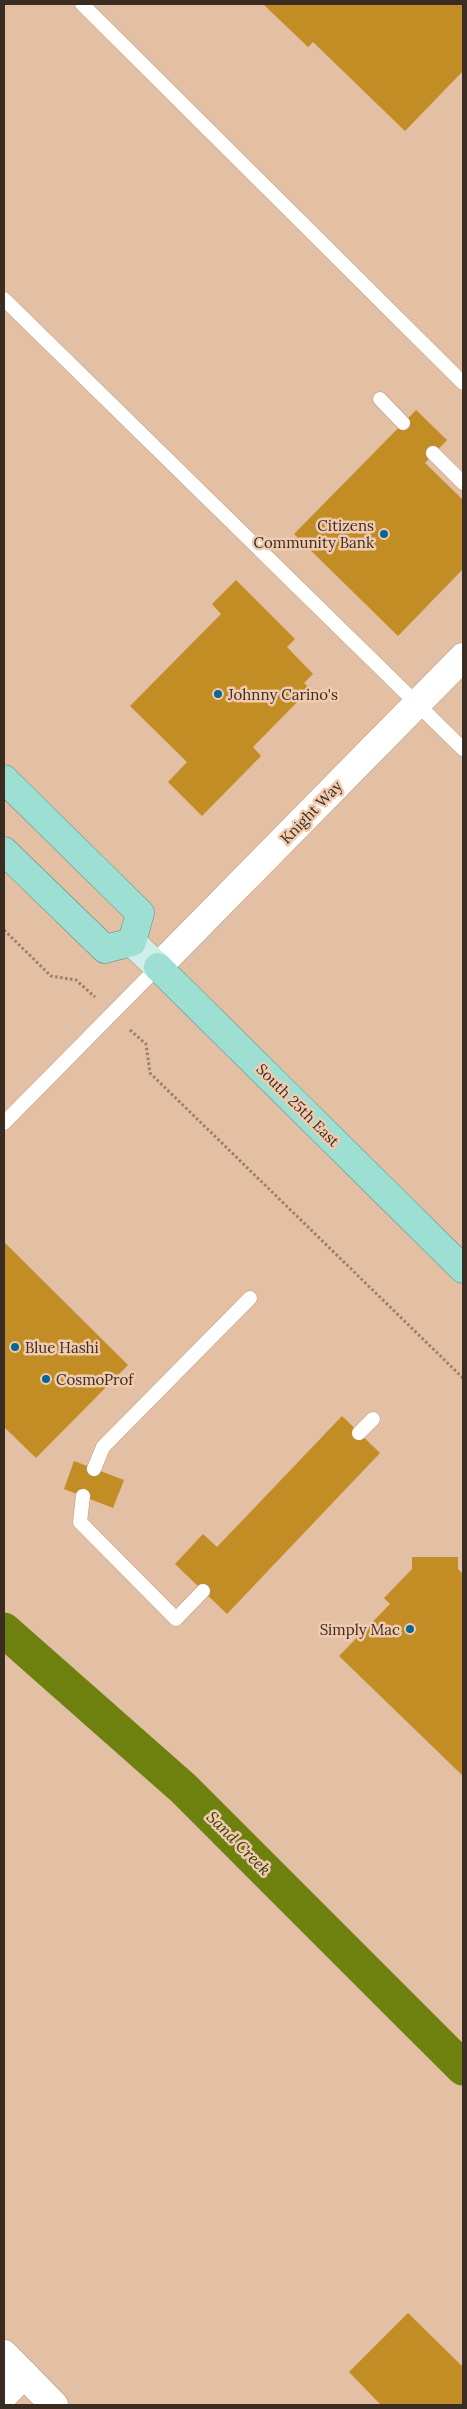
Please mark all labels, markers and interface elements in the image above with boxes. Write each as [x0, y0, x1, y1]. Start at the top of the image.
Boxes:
place label: Citizens Community Bank [253, 516, 374, 552]
marker: Citizens Community Bank [378, 528, 390, 540]
place label: Johnny Carino's [227, 685, 338, 704]
marker: Johnny Carino's [212, 688, 224, 700]
street label: Knight Way [276, 776, 346, 848]
street label: South 25th East [252, 1059, 344, 1151]
place label: Blue Hashi [25, 1338, 99, 1357]
marker: Blue Hashi [9, 1341, 21, 1353]
place label: CosmoProf [56, 1370, 134, 1389]
marker: CosmoProf [40, 1373, 52, 1385]
place label: Simply Mac [320, 1620, 400, 1639]
marker: Simply Mac [404, 1623, 416, 1635]
water label: Sand Creek [203, 1807, 275, 1879]

